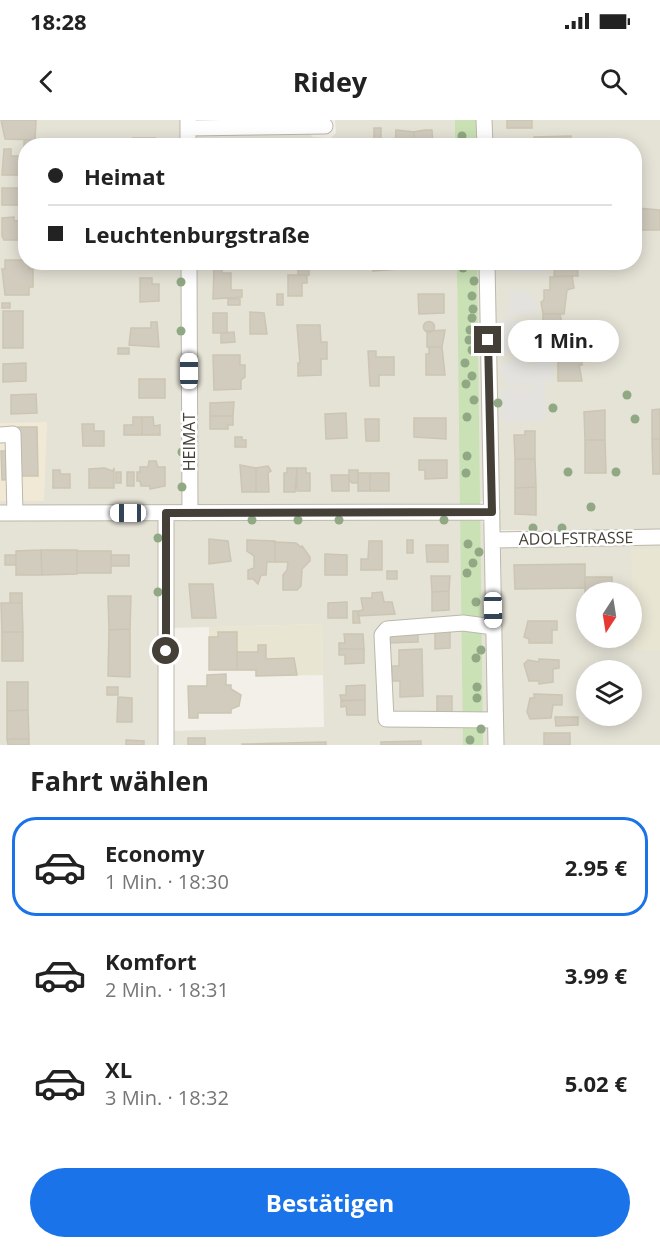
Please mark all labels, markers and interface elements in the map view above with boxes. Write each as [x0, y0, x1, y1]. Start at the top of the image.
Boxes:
text: 18:28 [30, 6, 87, 36]
text: Ridey [293, 63, 367, 100]
icon: back [30, 65, 63, 98]
icon: search [597, 65, 630, 98]
text: Heimat [84, 161, 165, 191]
text: Leuchtenburgstraße [84, 219, 310, 249]
callout: 1 Min. [509, 319, 620, 361]
route end [474, 326, 501, 353]
text: 1 Min. [533, 327, 594, 354]
car [180, 353, 198, 389]
street label: HEIMAT [178, 413, 200, 471]
car [110, 504, 146, 522]
street label: ADOLFSTRASSE [518, 526, 634, 550]
north arrow [576, 582, 642, 648]
map controls [576, 582, 642, 726]
car [484, 592, 502, 628]
route start [152, 637, 179, 664]
button: layers [576, 660, 642, 726]
text: Fahrt wählen [30, 762, 209, 799]
text: Economy [105, 838, 204, 868]
icon: car [33, 840, 87, 894]
text: 2.95 € [565, 852, 627, 882]
text: 1 Min. · 18:30 [105, 868, 229, 895]
text: Komfort [105, 946, 197, 976]
icon: car [33, 948, 87, 1002]
text: 3.99 € [565, 960, 627, 990]
text: 2 Min. · 18:31 [105, 976, 229, 1003]
text: XL [105, 1054, 132, 1084]
icon: car [33, 1056, 87, 1110]
text: 5.02 € [565, 1068, 627, 1098]
text: 3 Min. · 18:32 [105, 1084, 229, 1111]
button: Bestätigen [30, 1168, 630, 1237]

